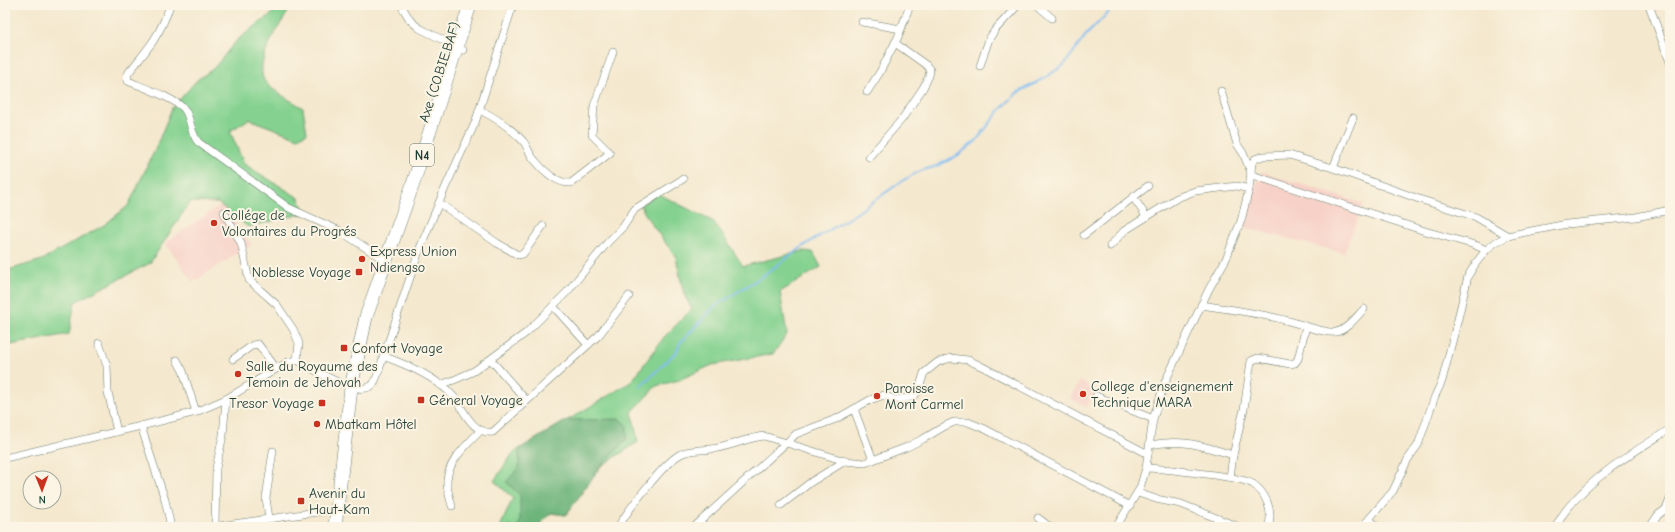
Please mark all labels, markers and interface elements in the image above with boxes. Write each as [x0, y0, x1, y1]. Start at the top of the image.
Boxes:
street label: Axe (CO.BIE.BAF) [415, 20, 464, 125]
road number: N4 [410, 144, 434, 166]
place label: Collége de Volontaires du Progrés [222, 207, 356, 240]
marker: Collége de Volontaires du Progrés [209, 218, 219, 228]
place label: Express Union Ndiengso [370, 243, 457, 276]
marker: Express Union Ndiengso [357, 254, 367, 264]
place label: Noblesse Voyage [252, 264, 351, 281]
marker: Noblesse Voyage [354, 267, 364, 277]
place label: Confort Voyage [352, 340, 443, 357]
marker: Confort Voyage [339, 343, 349, 353]
place label: Salle du Royaume des Temoin de Jehovah [246, 358, 378, 391]
marker: Salle du Royaume des Temoin de Jehovah [233, 369, 243, 379]
place label: College d'enseignement Technique MARA [1091, 378, 1234, 411]
place label: Paroisse Mont Carmel [885, 380, 964, 413]
marker: College d'enseignement Technique MARA [1078, 389, 1088, 399]
marker: Paroisse Mont Carmel [872, 391, 882, 401]
place label: Géneral Voyage [429, 392, 523, 409]
place label: Tresor Voyage [229, 395, 314, 412]
marker: Géneral Voyage [416, 395, 426, 405]
marker: Tresor Voyage [317, 398, 327, 408]
place label: Mbatkam Hôtel [325, 416, 417, 433]
marker: Mbatkam Hôtel [312, 419, 322, 429]
north arrow [22, 470, 62, 510]
place label: Avenir du Haut-Kam [309, 485, 370, 518]
text: N [38, 493, 46, 506]
marker: Avenir du Haut-Kam [296, 496, 306, 506]

